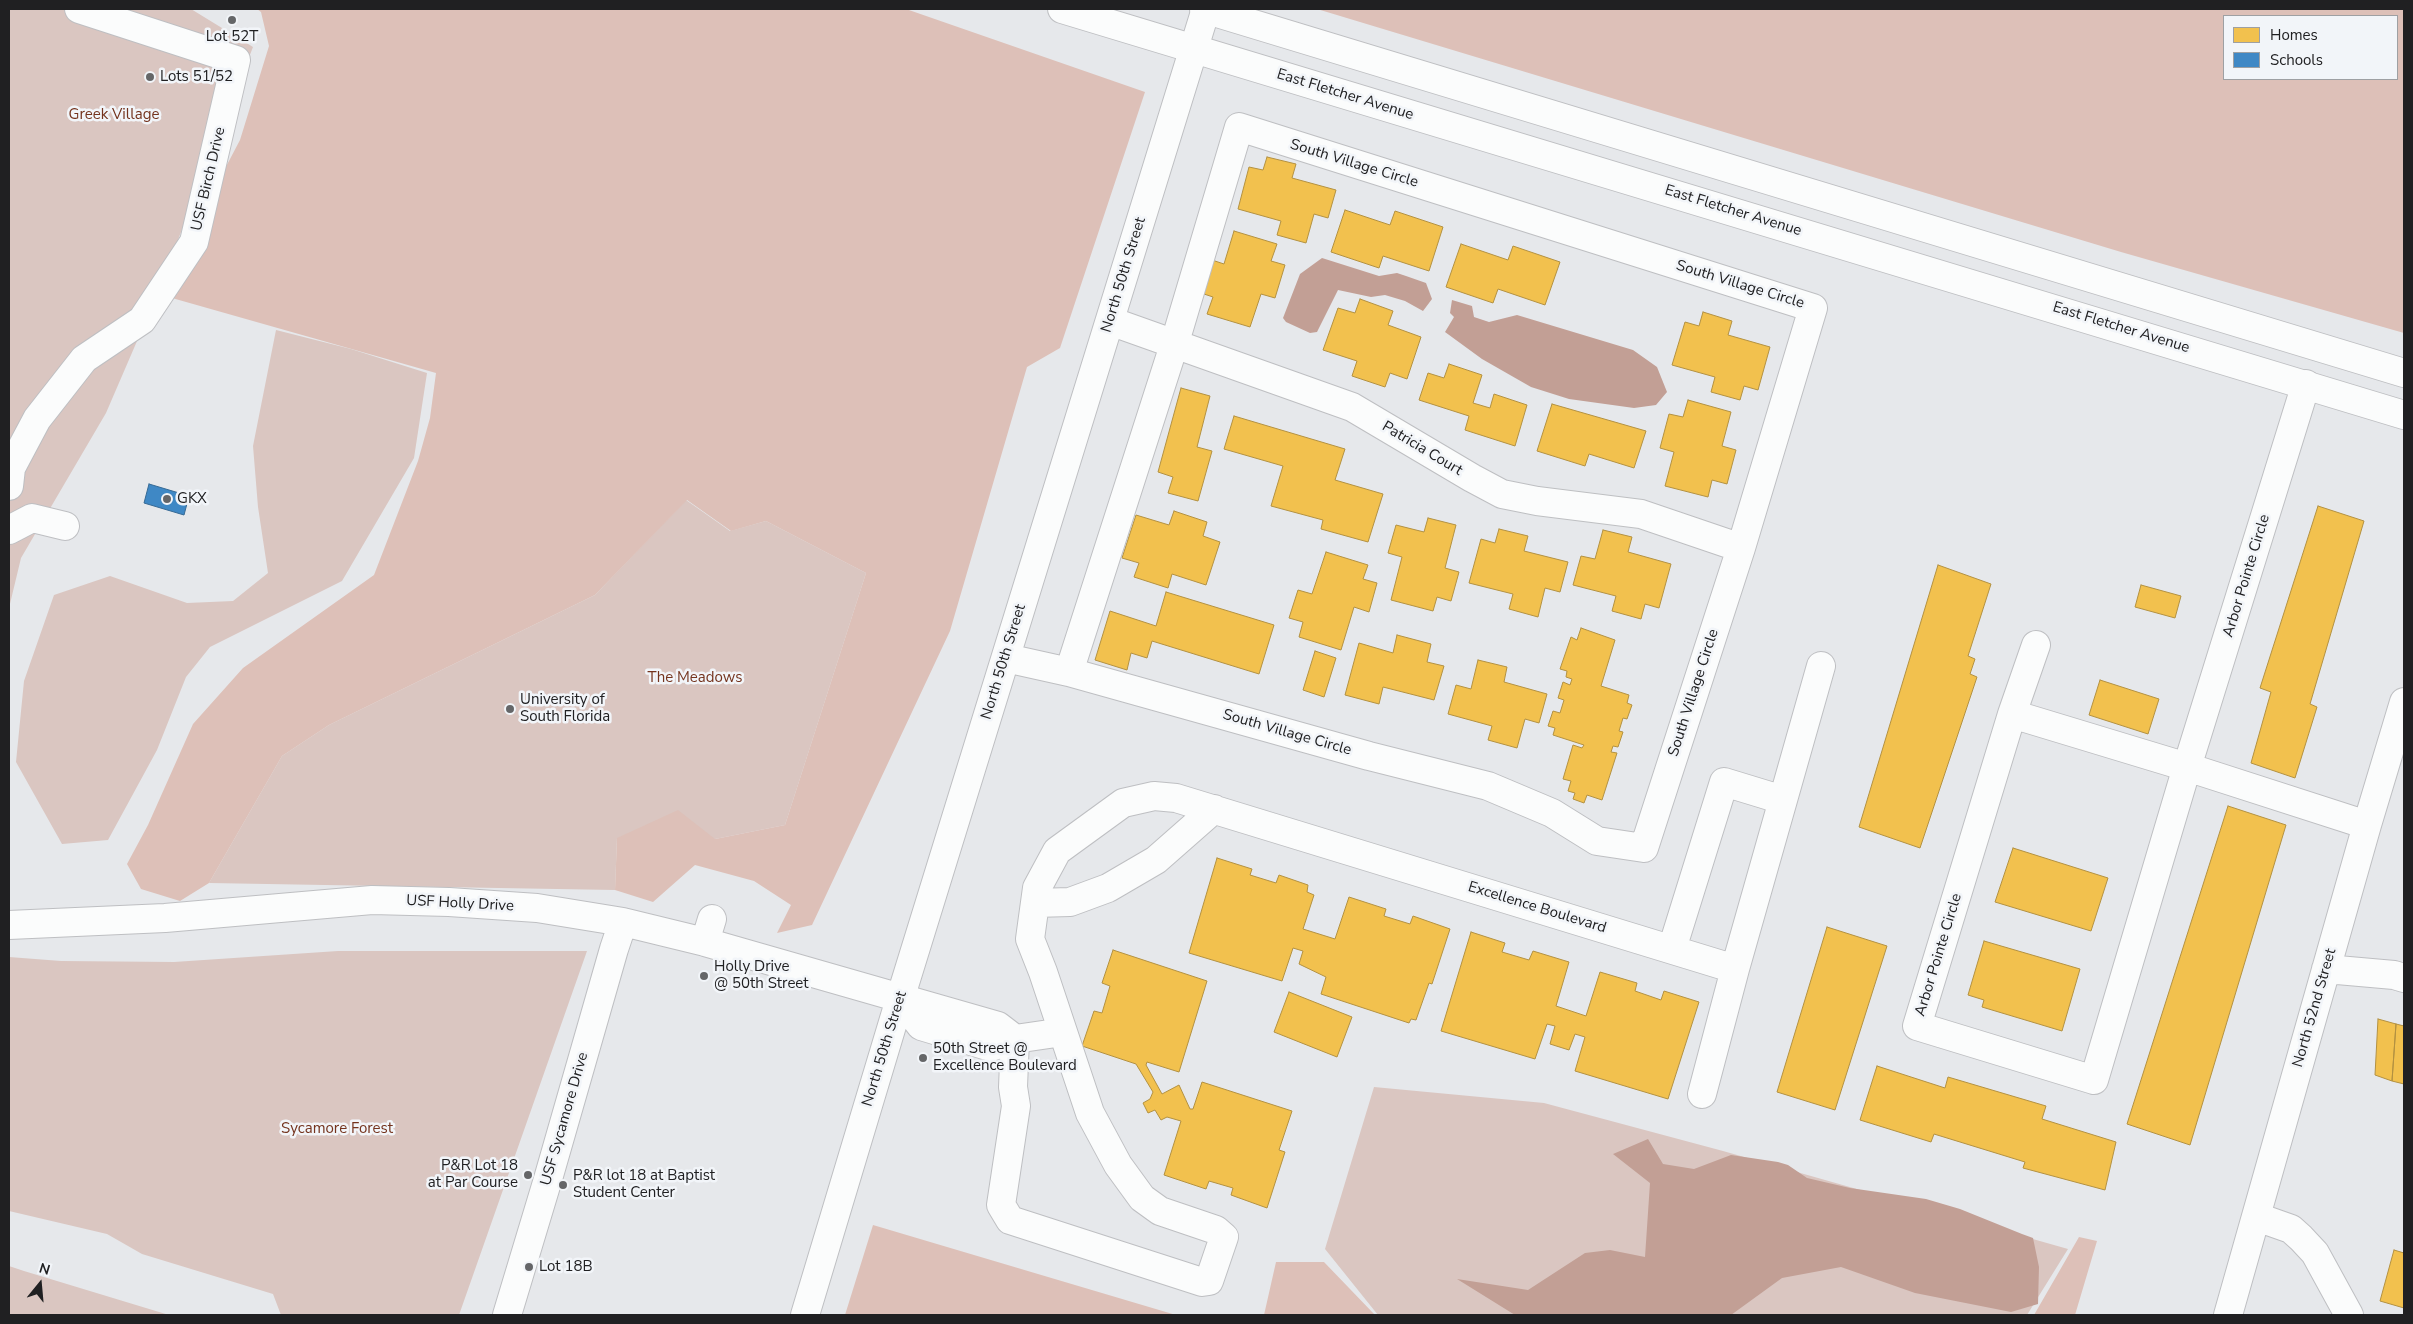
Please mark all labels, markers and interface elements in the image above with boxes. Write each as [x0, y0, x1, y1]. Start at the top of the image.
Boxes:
marker: Lot 52T [226, 14, 238, 26]
legend [2223, 15, 2398, 80]
text: Homes [2270, 25, 2318, 45]
place label: Lot 52T [206, 28, 258, 46]
text: Schools [2270, 50, 2323, 70]
street label: East Fletcher Avenue [1274, 66, 1416, 124]
place label: Lots 51/52 [160, 68, 233, 86]
marker: Lots 51/52 [144, 71, 156, 83]
park label: Greek Village [69, 106, 159, 124]
street label: USF Birch Drive [188, 125, 230, 233]
street label: South Village Circle [1288, 136, 1420, 192]
street label: East Fletcher Avenue [1662, 182, 1804, 240]
street label: North 50th Street [1098, 215, 1150, 335]
street label: South Village Circle [1674, 257, 1806, 313]
street label: East Fletcher Avenue [2050, 299, 2192, 357]
street label: Patricia Court [1378, 418, 1466, 480]
place label: GKX [177, 490, 207, 508]
marker: GKX [161, 493, 173, 505]
street label: Arbor Pointe Circle [2220, 513, 2274, 639]
street label: North 50th Street [978, 602, 1030, 722]
street label: South Village Circle [1665, 627, 1723, 759]
park label: The Meadows [648, 669, 742, 687]
place label: University of South Florida [520, 691, 610, 726]
marker: University of South Florida [504, 703, 516, 715]
street label: South Village Circle [1221, 706, 1353, 760]
street label: Excellence Boulevard [1466, 878, 1608, 938]
street label: USF Holly Drive [406, 892, 514, 916]
street label: Arbor Pointe Circle [1912, 892, 1966, 1018]
street label: North 52nd Street [2289, 946, 2341, 1070]
place label: Holly Drive @ 50th Street [714, 958, 809, 993]
marker: Holly Drive @ 50th Street [698, 970, 710, 982]
street label: North 50th Street [859, 989, 911, 1109]
place label: 50th Street @ Excellence Boulevard [933, 1040, 1077, 1075]
street label: USF Sycamore Drive [537, 1050, 593, 1188]
marker: 50th Street @ Excellence Boulevard [917, 1052, 929, 1064]
park label: Sycamore Forest [281, 1120, 393, 1138]
place label: P&R Lot 18 at Par Course [428, 1157, 518, 1192]
place label: P&R lot 18 at Baptist Student Center [573, 1167, 715, 1202]
marker: P&R Lot 18 at Par Course [522, 1169, 534, 1181]
marker: P&R lot 18 at Baptist Student Center [557, 1179, 569, 1191]
place label: Lot 18B [539, 1258, 593, 1276]
north arrow [15, 1259, 65, 1309]
text: N [37, 1259, 52, 1280]
marker: Lot 18B [523, 1261, 535, 1273]

